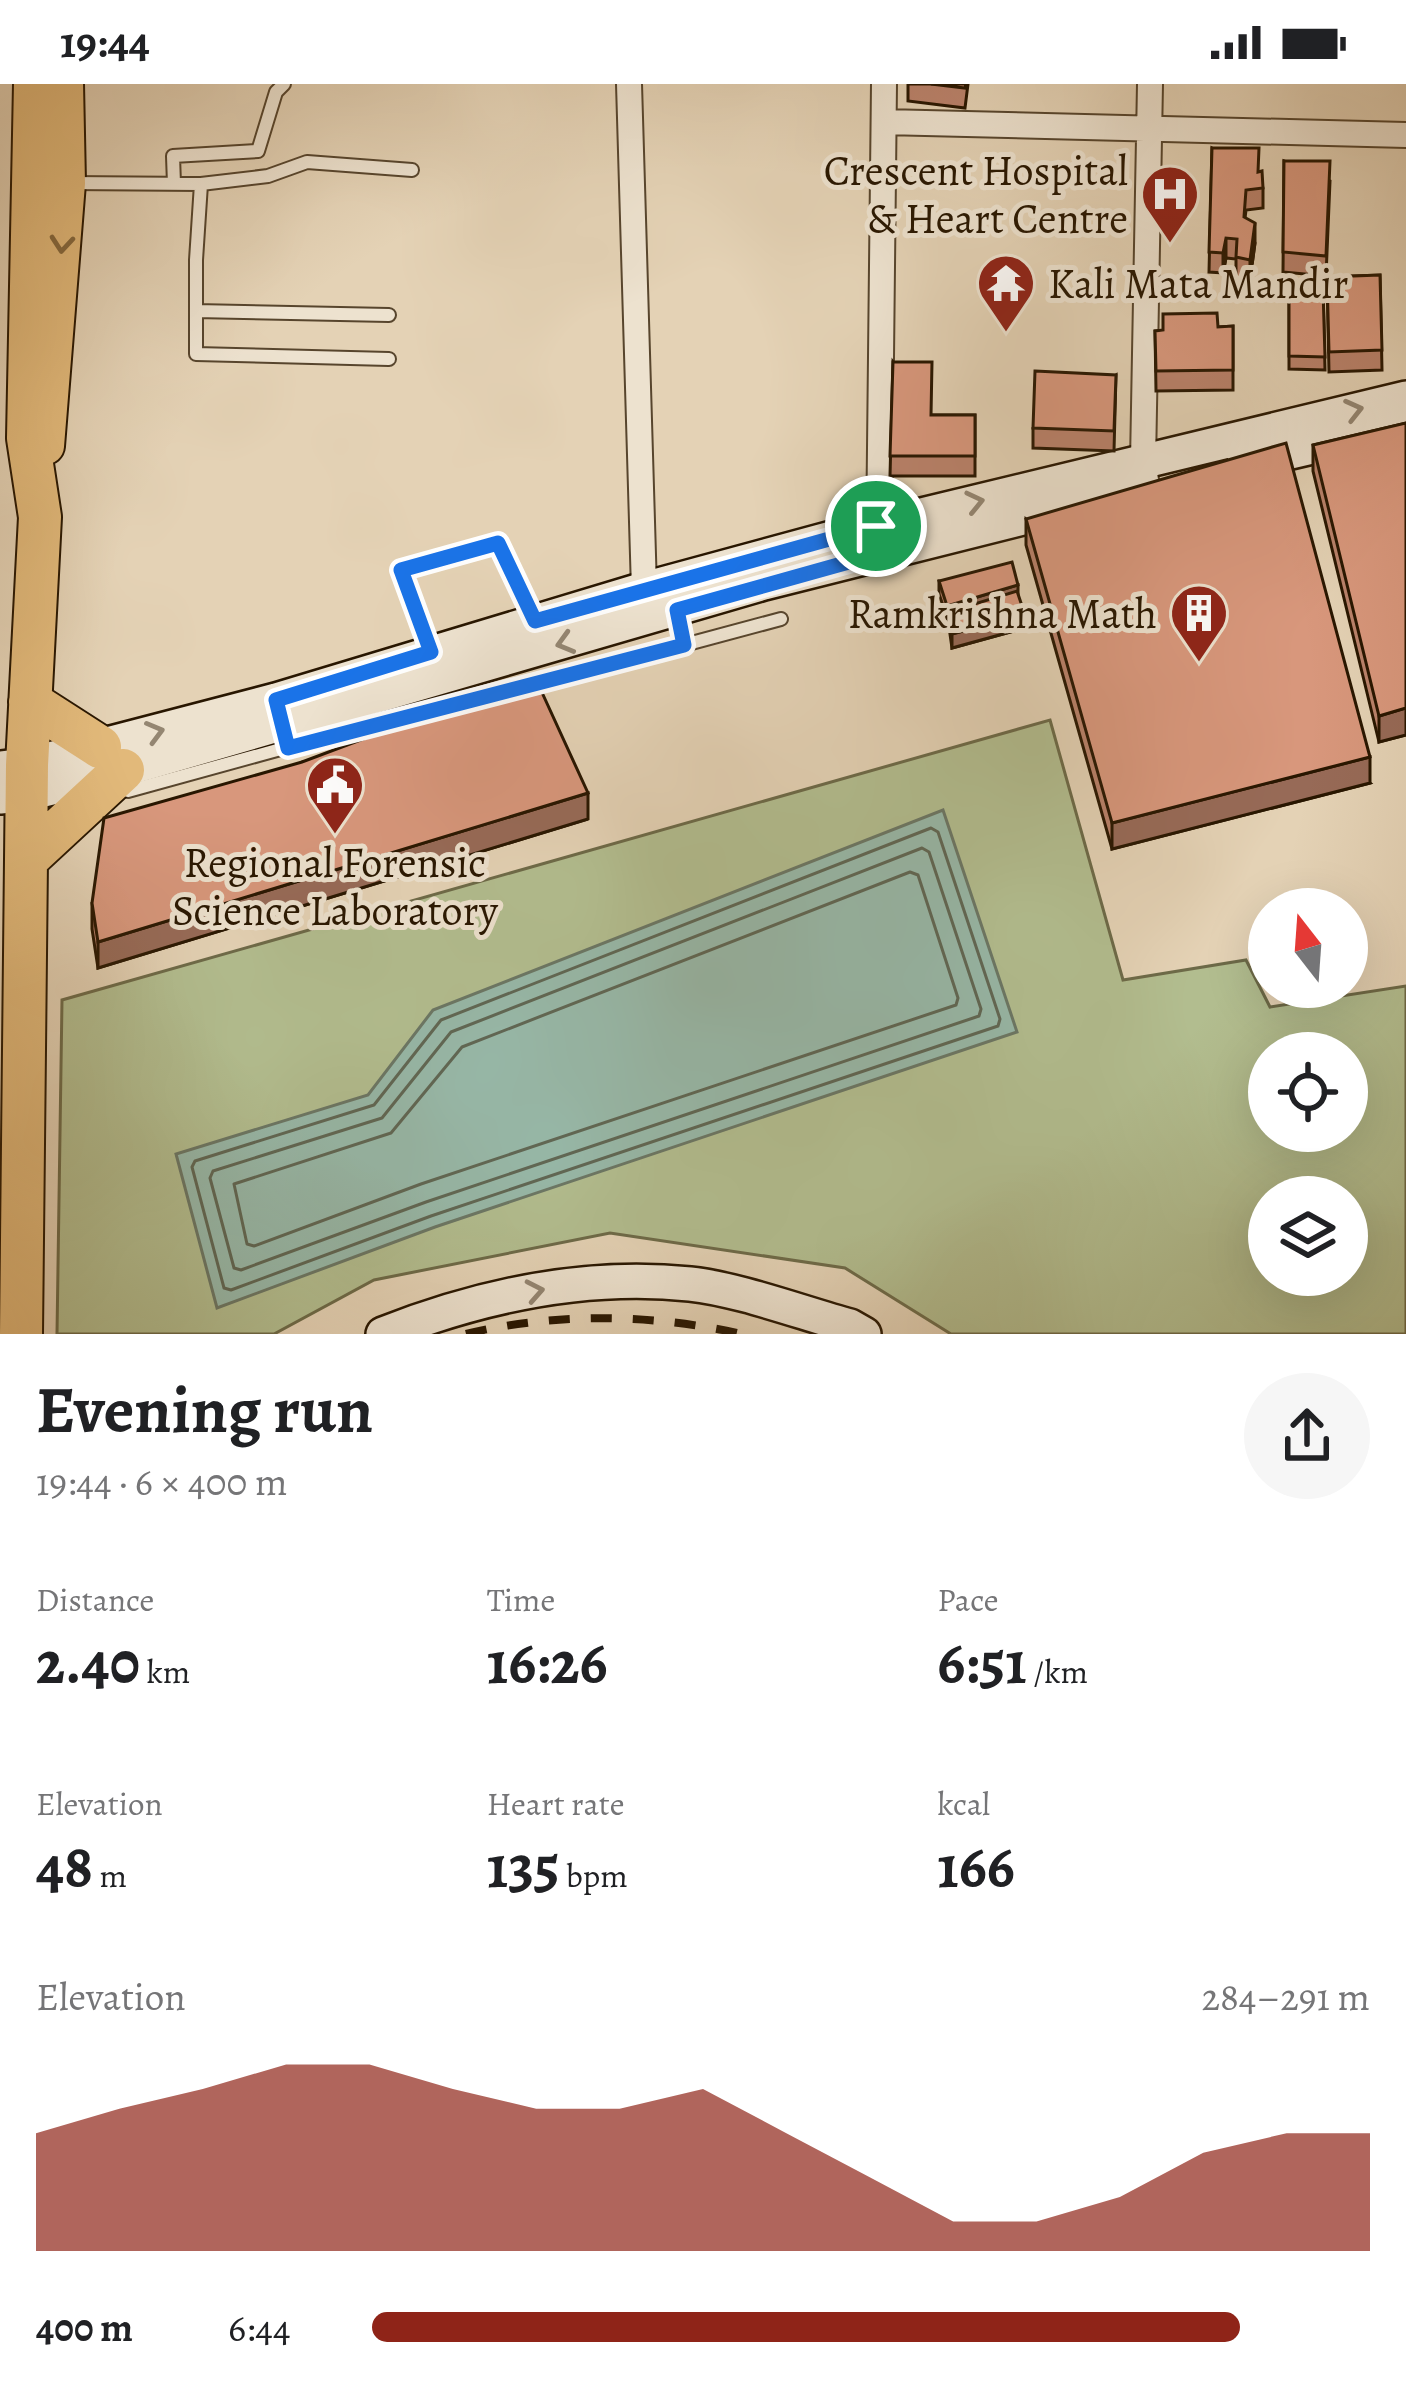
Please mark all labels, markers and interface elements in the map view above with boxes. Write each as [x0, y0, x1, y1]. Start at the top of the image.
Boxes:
text: 19:44 [60, 11, 150, 73]
place label: Crescent Hospital & Heart Centre [824, 142, 1128, 247]
hospital icon: Crescent Hospital & Heart Centre [1139, 163, 1201, 245]
one-way arrow [50, 235, 76, 254]
temple icon: Kali Mata Mandir [975, 252, 1037, 334]
place label: Kali Mata Mandir [1048, 255, 1349, 312]
one-way arrow [1343, 399, 1363, 424]
pin [825, 475, 927, 577]
one-way arrow [964, 491, 984, 516]
icon: arrive [843, 493, 909, 559]
building icon: Ramkrishna Math [1168, 582, 1230, 664]
place label: Ramkrishna Math [848, 585, 1157, 642]
one-way arrow [555, 629, 576, 654]
one-way arrow [144, 721, 164, 746]
public building icon: Regional Forensic Science Laboratory [304, 754, 366, 836]
place label: Regional Forensic Science Laboratory [172, 834, 499, 939]
north arrow [1248, 888, 1368, 1008]
map controls [1248, 888, 1368, 1296]
button: locate [1248, 1032, 1368, 1152]
button: layers [1248, 1176, 1368, 1296]
one-way arrow [525, 1279, 545, 1305]
text: Evening run [36, 1365, 373, 1455]
button: share [1244, 1373, 1370, 1499]
text: 19:44 · 6 × 400 m [36, 1455, 287, 1508]
text: Distance [36, 1577, 154, 1622]
text: Time [487, 1577, 555, 1622]
text: Pace [937, 1577, 999, 1622]
text: 2.40 [36, 1622, 140, 1704]
text: 16:26 [487, 1622, 607, 1704]
text: 6:51 [937, 1622, 1027, 1704]
text: km [140, 1649, 190, 1694]
text: /km [1027, 1649, 1088, 1694]
text: Elevation [36, 1781, 163, 1826]
text: Heart rate [487, 1781, 624, 1826]
text: kcal [937, 1781, 990, 1826]
text: 48 [36, 1826, 93, 1908]
text: 135 [487, 1826, 560, 1908]
text: 166 [937, 1826, 1015, 1908]
text: m [93, 1853, 127, 1898]
text: bpm [560, 1853, 628, 1898]
text: Elevation [36, 1970, 186, 2023]
text: 284–291 m [1201, 1970, 1370, 2023]
text: 400 m [36, 2301, 133, 2354]
text: 6:44 [228, 2301, 291, 2354]

